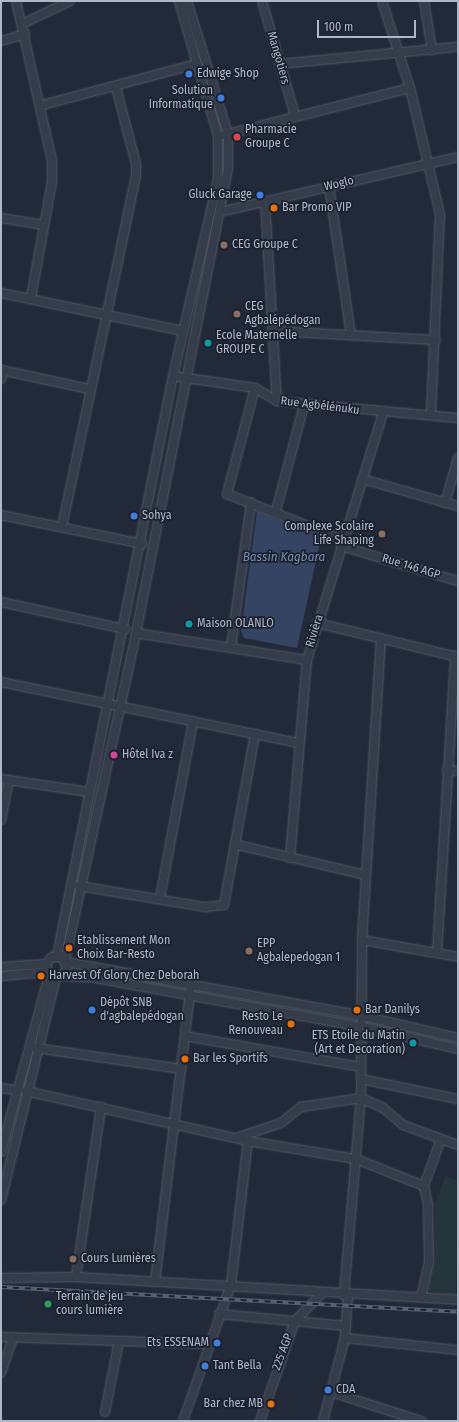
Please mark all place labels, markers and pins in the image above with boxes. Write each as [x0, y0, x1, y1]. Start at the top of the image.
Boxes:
place label: Edwige Shop [197, 67, 259, 81]
marker: Edwige Shop [184, 69, 194, 79]
place label: Solution Informatique [149, 84, 213, 112]
marker: Solution Informatique [216, 93, 226, 103]
place label: Pharmacie Groupe C [245, 123, 297, 151]
marker: Pharmacie Groupe C [232, 132, 242, 142]
place label: Gluck Garage [188, 188, 252, 202]
marker: Gluck Garage [255, 190, 265, 200]
place label: Bar Promo VIP [282, 201, 352, 215]
marker: Bar Promo VIP [269, 203, 279, 213]
place label: CEG Groupe C [232, 238, 298, 252]
marker: CEG Groupe C [219, 240, 229, 250]
place label: CEG Agbalépédogan [245, 300, 321, 328]
marker: CEG Agbalépédogan [232, 309, 242, 319]
place label: Ecole Maternelle GROUPE C [216, 329, 297, 357]
marker: Ecole Maternelle GROUPE C [203, 338, 213, 348]
place label: Sohya [142, 509, 172, 523]
marker: Sohya [129, 511, 139, 521]
place label: Complexe Scolaire Life Shaping [284, 520, 374, 548]
marker: Complexe Scolaire Life Shaping [377, 529, 387, 539]
place label: Maison OLANLO [197, 617, 274, 631]
marker: Maison OLANLO [184, 619, 194, 629]
place label: Hôtel Iva z [122, 748, 173, 762]
marker: Hôtel Iva z [109, 750, 119, 760]
place label: Etablissement Mon Choix Bar-Resto [77, 934, 170, 962]
place label: EPP Agbalepedogan 1 [257, 937, 340, 965]
marker: Etablissement Mon Choix Bar-Resto [64, 943, 74, 953]
marker: EPP Agbalepedogan 1 [244, 946, 254, 956]
place label: Harvest Of Glory Chez Deborah [49, 969, 199, 983]
marker: Harvest Of Glory Chez Deborah [36, 971, 46, 981]
place label: Dépôt SNB d'agbalepédogan [100, 996, 184, 1024]
place label: Bar Danilys [365, 1003, 420, 1017]
marker: Dépôt SNB d'agbalepédogan [87, 1005, 97, 1015]
marker: Bar Danilys [352, 1005, 362, 1015]
place label: Resto Le Renouveau [229, 1010, 283, 1038]
marker: Resto Le Renouveau [286, 1019, 296, 1029]
place label: ETS Etoile du Matin (Art et Decoration) [312, 1029, 405, 1057]
marker: ETS Etoile du Matin (Art et Decoration) [408, 1038, 418, 1048]
place label: Bar les Sportifs [193, 1052, 268, 1066]
marker: Bar les Sportifs [180, 1054, 190, 1064]
place label: Cours Lumières [81, 1252, 156, 1266]
marker: Cours Lumières [68, 1254, 78, 1264]
place label: Terrain de jeu cours lumière [56, 1290, 123, 1318]
marker: Terrain de jeu cours lumière [43, 1299, 53, 1309]
place label: Ets ESSENAM [147, 1336, 209, 1350]
marker: Ets ESSENAM [212, 1338, 222, 1348]
place label: Tant Bella [213, 1359, 262, 1373]
marker: Tant Bella [200, 1361, 210, 1371]
place label: CDA [336, 1383, 355, 1397]
marker: CDA [323, 1385, 333, 1395]
place label: Bar chez MB [204, 1397, 263, 1411]
marker: Bar chez MB [266, 1399, 276, 1409]

